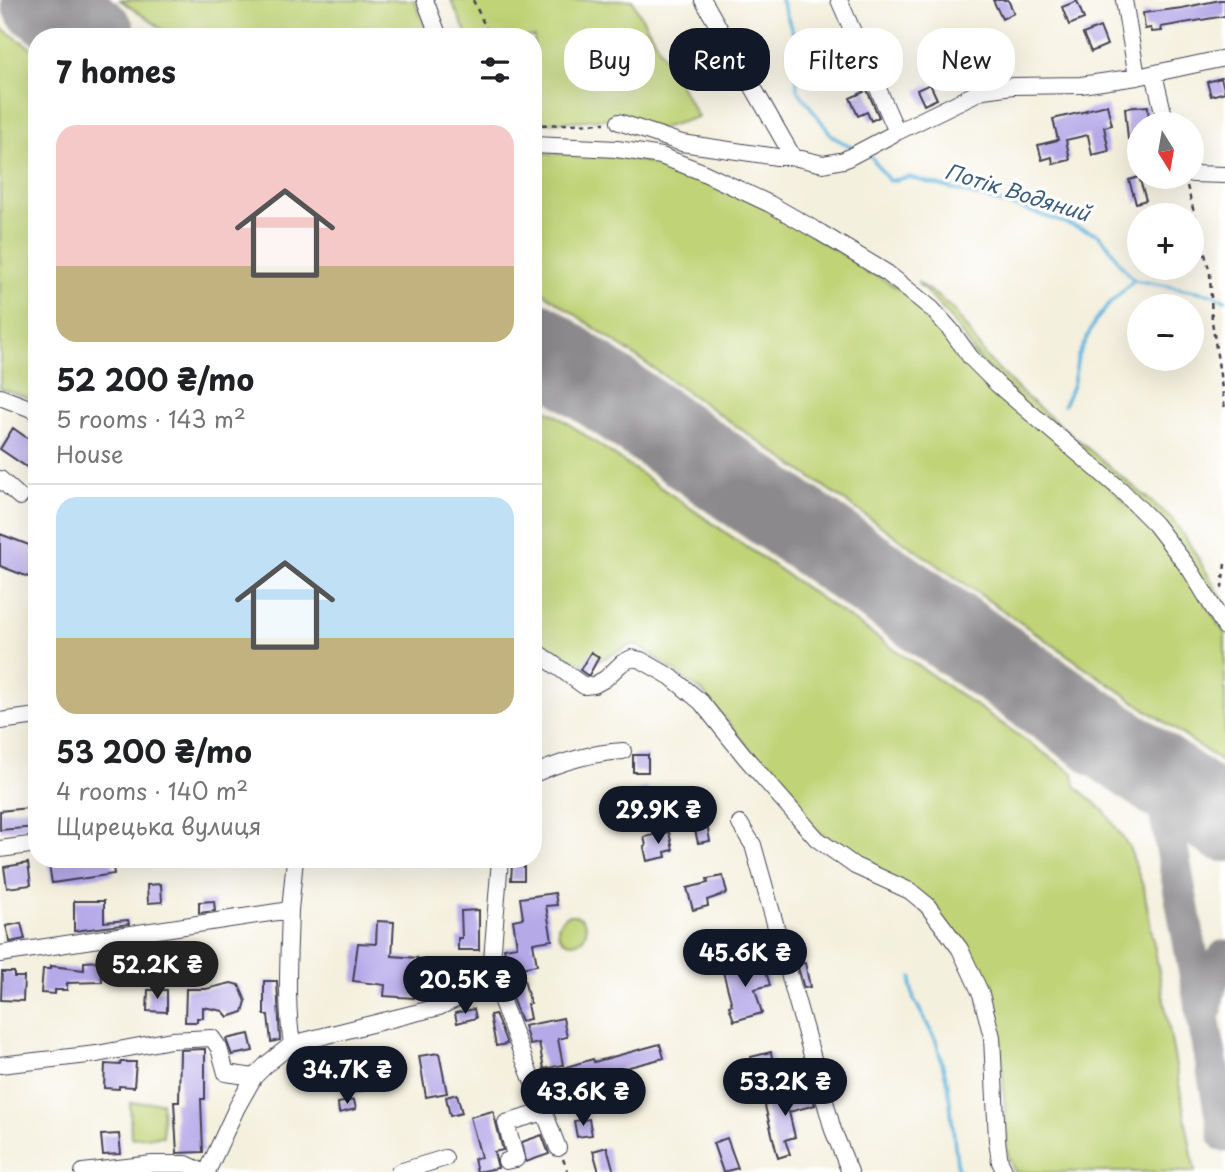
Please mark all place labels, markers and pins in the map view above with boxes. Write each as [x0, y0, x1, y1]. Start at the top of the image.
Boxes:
pin: 29.9K ₴ [593, 786, 723, 846]
pin: 45.6K ₴ [680, 930, 810, 989]
pin: 52.2K ₴ [92, 942, 222, 1001]
pin: 20.5K ₴ [400, 956, 530, 1016]
pin: 34.7K ₴ [282, 1046, 412, 1106]
pin: 53.2K ₴ [720, 1058, 850, 1118]
pin: 43.6K ₴ [518, 1068, 648, 1128]

